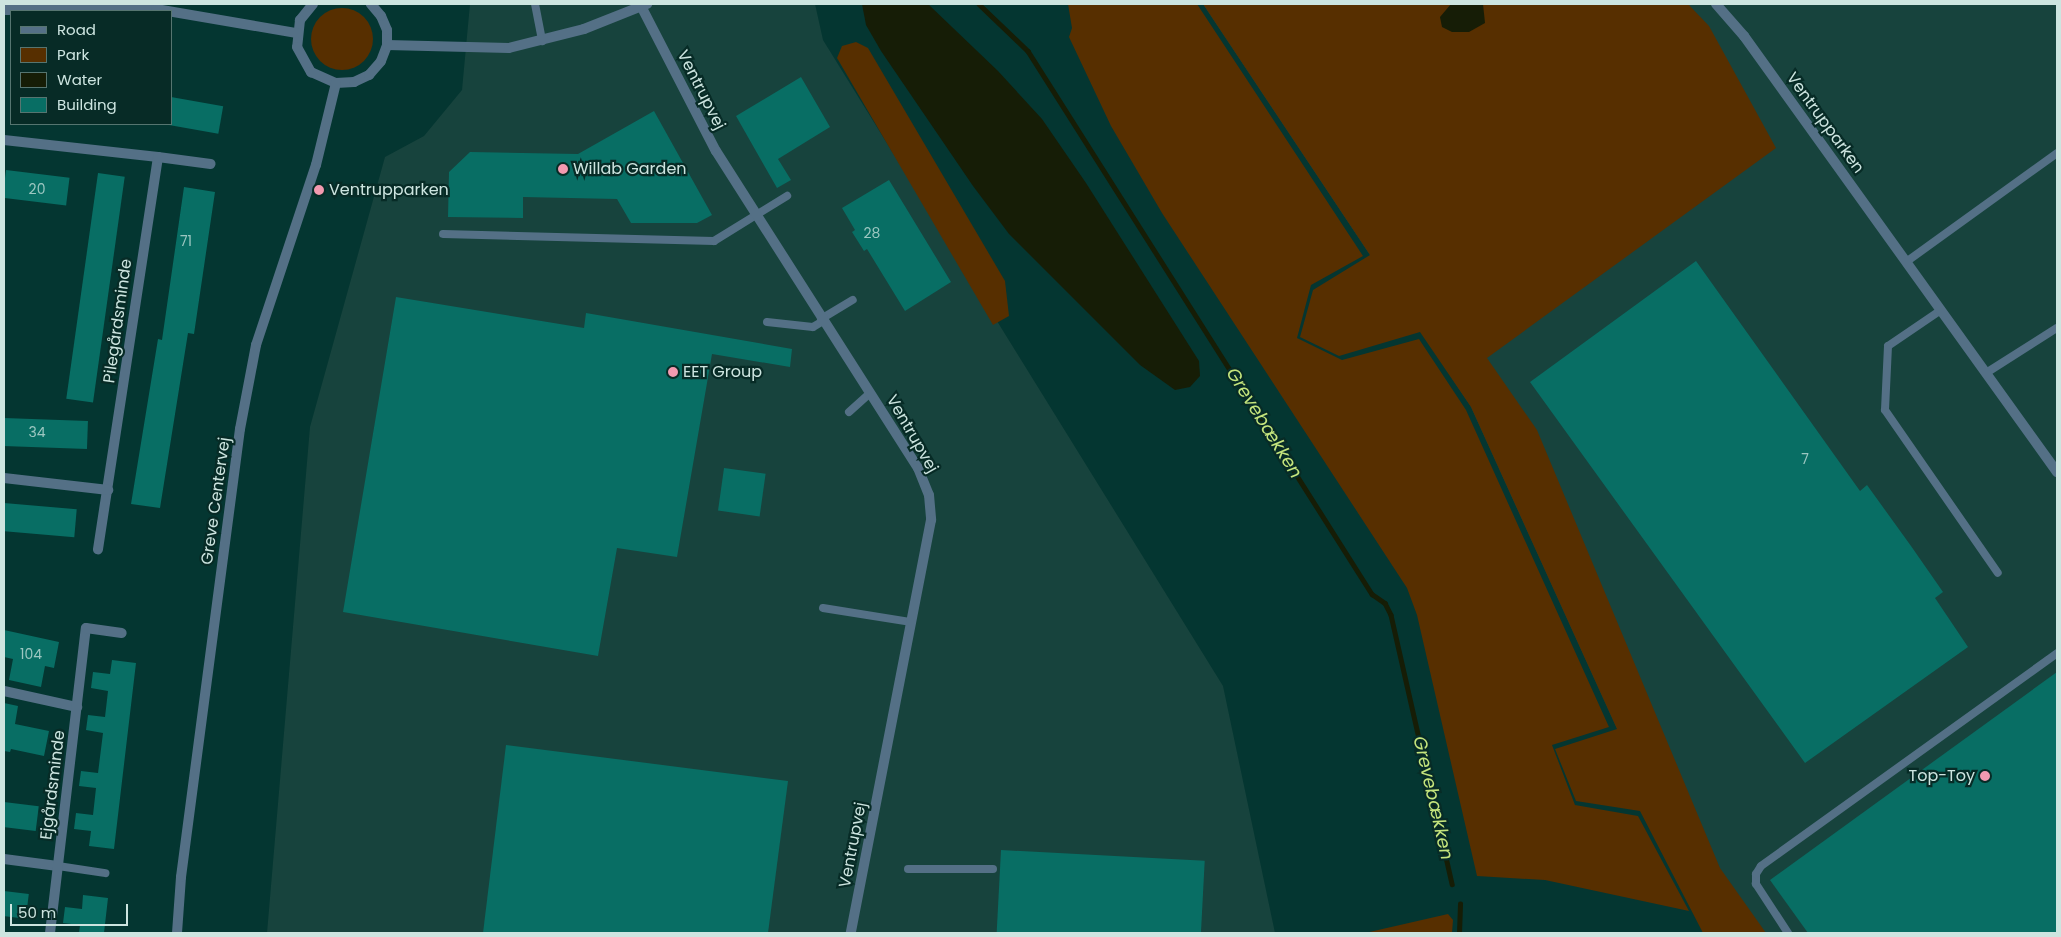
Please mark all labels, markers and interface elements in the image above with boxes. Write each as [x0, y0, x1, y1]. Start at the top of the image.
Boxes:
legend [10, 10, 172, 125]
text: Road [57, 19, 96, 40]
text: Park [57, 44, 89, 65]
street label: Ventrupvej [673, 47, 729, 133]
text: Water [57, 69, 102, 90]
street label: Ventrupparken [1782, 69, 1868, 177]
text: Building [57, 94, 117, 115]
place label: Willab Garden [573, 159, 687, 179]
marker: Willab Garden [557, 163, 569, 175]
place label: Ventrupparken [329, 180, 449, 200]
house number: 20 [29, 181, 45, 197]
marker: Ventrupparken [313, 184, 325, 196]
house number: 28 [864, 225, 880, 241]
house number: 71 [180, 233, 192, 249]
street label: Pilegårdsminde [100, 258, 136, 384]
place label: EET Group [683, 362, 762, 382]
water label: Grevebækken [1221, 364, 1307, 482]
marker: EET Group [667, 366, 679, 378]
street label: Ventrupvej [882, 392, 942, 476]
house number: 34 [28, 424, 46, 440]
street label: Greve Centervej [198, 436, 234, 566]
house number: 7 [1801, 451, 1809, 467]
house number: 104 [20, 646, 42, 662]
street label: Ejgårdsminde [37, 729, 69, 841]
water label: Grevebækken [1408, 734, 1458, 862]
place label: Top-Toy [1909, 766, 1975, 786]
marker: Top-Toy [1979, 770, 1991, 782]
street label: Ventrupvej [835, 801, 871, 889]
scale bar [12, 894, 130, 926]
text: 50 m [18, 902, 56, 923]

